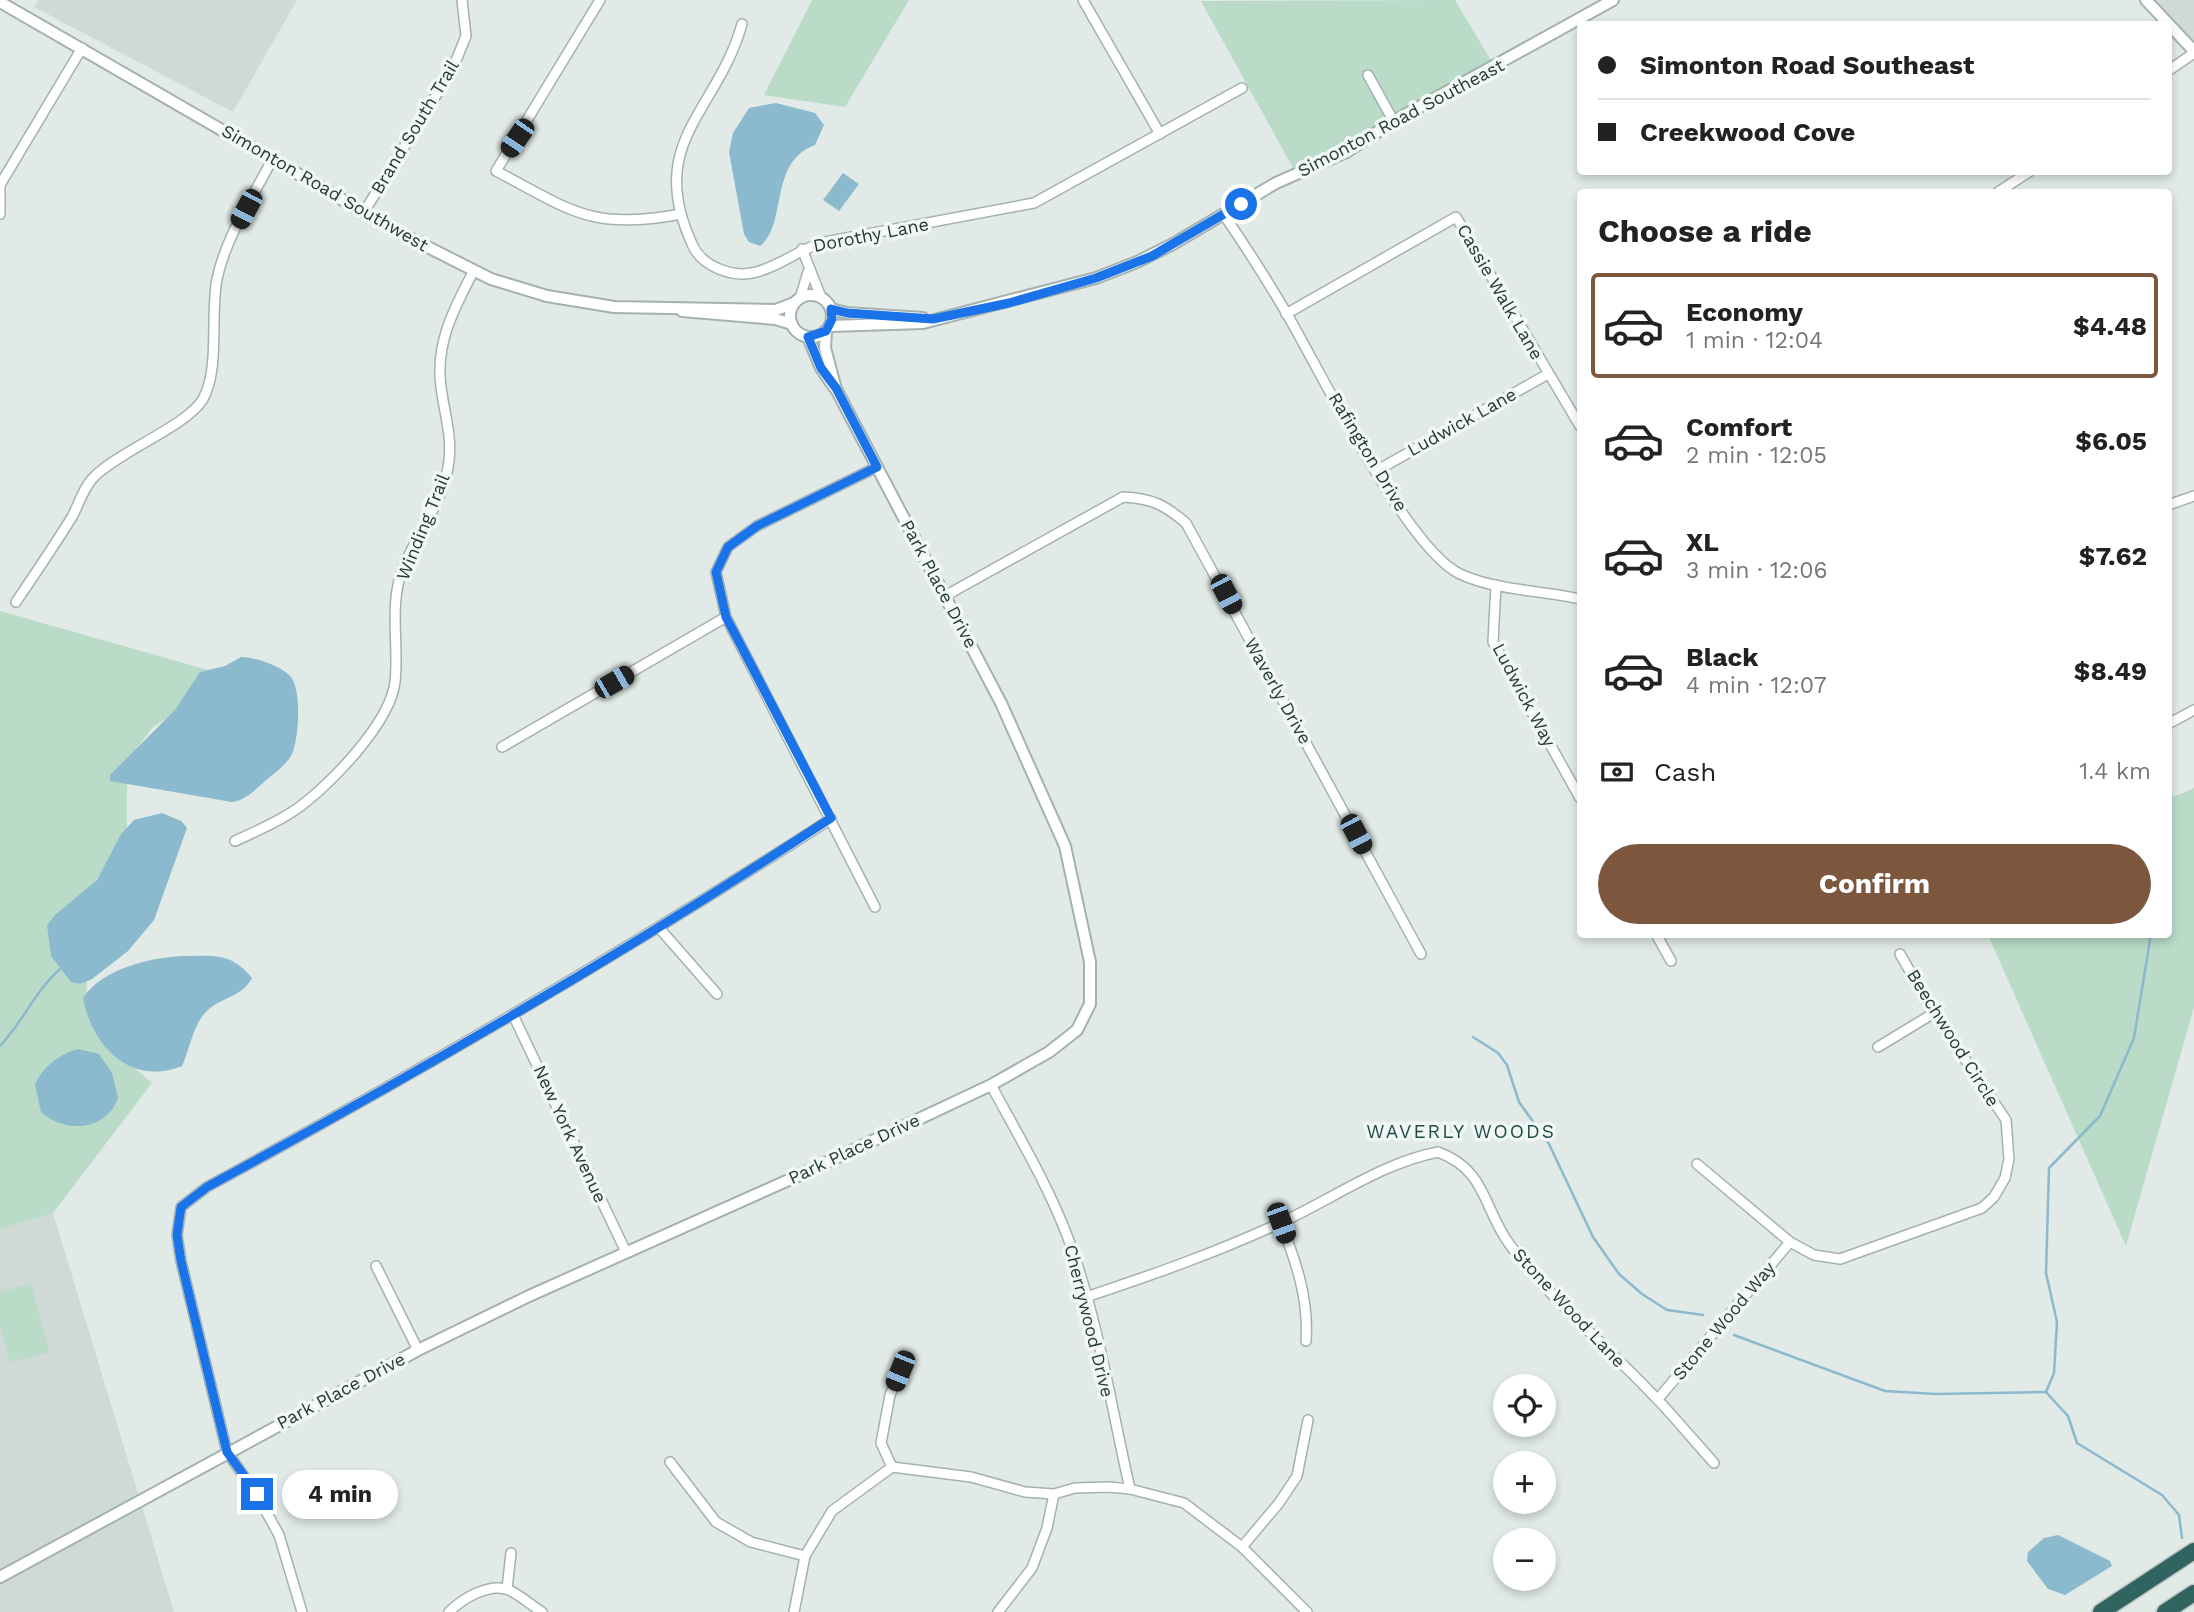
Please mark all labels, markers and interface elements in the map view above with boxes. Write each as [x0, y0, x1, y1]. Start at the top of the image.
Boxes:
text: Simonton Road Southeast [1640, 50, 1974, 80]
street label: Simonton Road Southeast [1294, 54, 1508, 181]
street label: Brand South Trail [366, 56, 463, 198]
car [497, 115, 538, 161]
text: Creekwood Cove [1640, 117, 1855, 147]
street label: Simonton Road Southwest [218, 120, 433, 256]
car [227, 186, 266, 232]
route start [1225, 188, 1257, 220]
text: Choose a ride [1598, 212, 1812, 250]
street label: Dorothy Lane [811, 213, 931, 256]
street label: Cassie Walk Lane [1453, 220, 1548, 363]
icon: car [1602, 294, 1665, 357]
text: Economy [1686, 297, 1803, 327]
text: $4.48 [2073, 311, 2147, 341]
text: 1 min · 12:04 [1686, 327, 1823, 354]
street label: Ludwick Lane [1404, 383, 1520, 460]
street label: Rafington Drive [1325, 388, 1412, 515]
icon: car [1602, 409, 1665, 472]
text: Comfort [1686, 412, 1792, 442]
text: $6.05 [2075, 426, 2147, 456]
text: 2 min · 12:05 [1686, 442, 1827, 469]
street label: Winding Trail [392, 470, 454, 583]
street label: Park Place Drive [897, 516, 982, 652]
icon: car [1602, 524, 1665, 587]
text: XL [1686, 527, 1719, 557]
text: $7.62 [2079, 541, 2147, 571]
text: 3 min · 12:06 [1686, 557, 1827, 584]
car [1207, 571, 1246, 617]
street label: Waverly Drive [1241, 634, 1316, 748]
icon: car [1602, 639, 1665, 702]
street label: Ludwick Way [1488, 640, 1561, 751]
text: Black [1686, 642, 1758, 672]
text: $8.49 [2074, 656, 2147, 686]
car [591, 662, 638, 702]
text: 4 min · 12:07 [1686, 672, 1827, 699]
icon: cash [1598, 753, 1636, 791]
text: Cash [1654, 757, 1716, 787]
text: 1.4 km [2079, 758, 2151, 785]
car [1337, 811, 1376, 857]
button: Confirm [1598, 844, 2151, 924]
street label: Beechwood Circle [1903, 965, 2004, 1110]
street label: New York Avenue [529, 1062, 612, 1206]
street label: Park Place Drive [785, 1109, 923, 1188]
district label: WAVERLY WOODS [1366, 1120, 1556, 1143]
car [1264, 1200, 1299, 1246]
street label: Cherrywood Drive [1060, 1242, 1119, 1399]
street label: Stone Wood Lane [1509, 1244, 1630, 1372]
street label: Stone Wood Way [1668, 1257, 1780, 1384]
street label: Park Place Drive [273, 1348, 409, 1433]
car [883, 1348, 918, 1394]
map controls [1493, 1374, 1556, 1591]
button: locate [1493, 1374, 1556, 1437]
button: + [1493, 1451, 1556, 1514]
callout: 4 min [282, 1470, 397, 1518]
route end [241, 1478, 273, 1510]
text: 4 min [308, 1481, 372, 1508]
button: − [1493, 1528, 1556, 1591]

